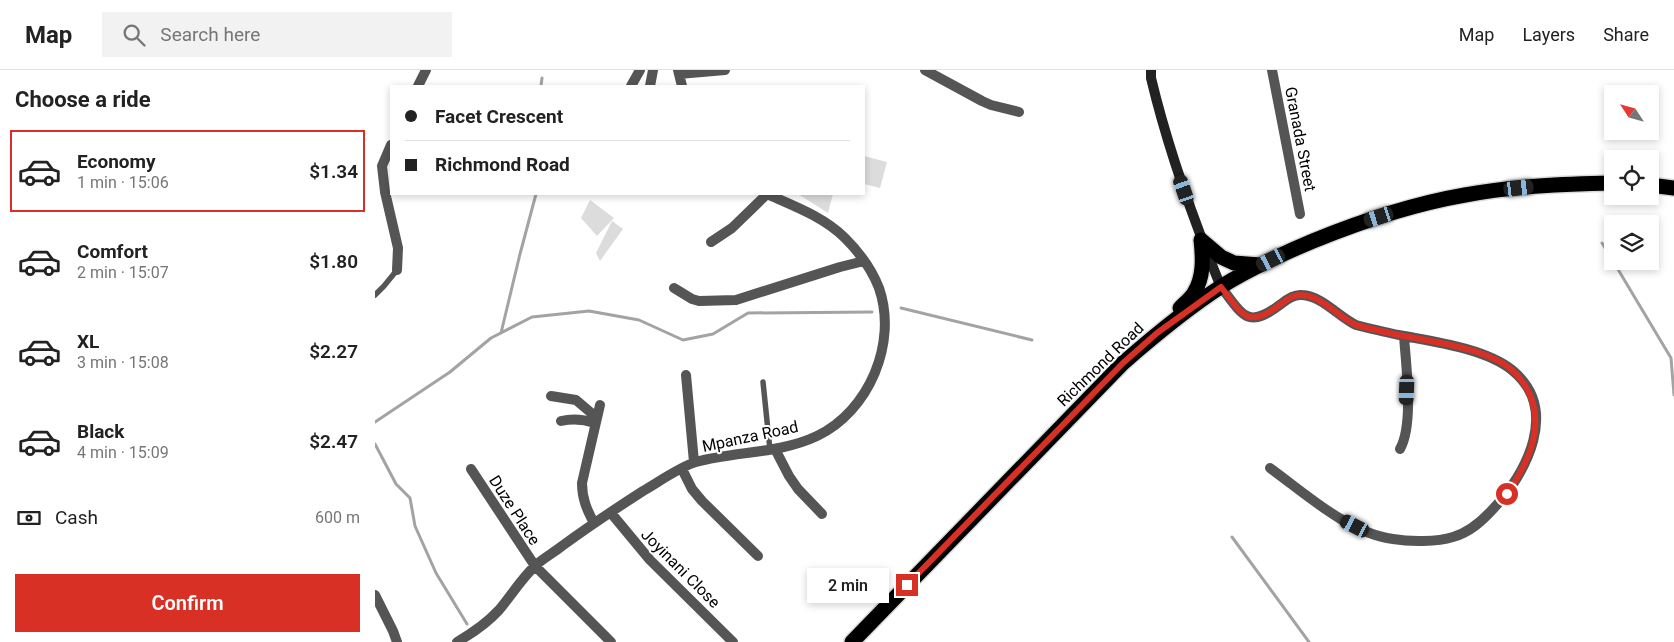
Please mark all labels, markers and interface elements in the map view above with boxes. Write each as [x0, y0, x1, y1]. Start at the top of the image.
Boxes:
search box [102, 12, 452, 57]
text: Map [25, 21, 72, 49]
icon: search [120, 21, 148, 49]
text: Search here [160, 23, 260, 46]
text: Map [1459, 24, 1494, 45]
text: Layers [1522, 24, 1575, 45]
text: Share [1603, 24, 1649, 45]
street label: Granada Street [1281, 85, 1320, 193]
north arrow [1604, 85, 1659, 140]
map controls [1604, 85, 1659, 270]
text: Choose a ride [15, 87, 151, 112]
text: Facet Crescent [435, 105, 563, 128]
icon: car [17, 149, 62, 194]
text: Economy [77, 150, 156, 173]
button: locate [1604, 150, 1659, 205]
text: Richmond Road [435, 153, 570, 176]
text: $1.34 [309, 160, 358, 183]
text: 1 min · 15:06 [77, 173, 169, 192]
car [1172, 173, 1195, 207]
car [1503, 179, 1534, 197]
car [1362, 205, 1395, 229]
button: layers [1604, 215, 1659, 270]
icon: car [17, 239, 62, 284]
text: Comfort [77, 240, 148, 263]
car [1254, 247, 1287, 273]
text: $1.80 [309, 250, 358, 273]
text: 2 min · 15:07 [77, 263, 169, 282]
street label: Richmond Road [1053, 318, 1147, 410]
icon: car [17, 329, 62, 374]
text: XL [77, 330, 99, 353]
text: $2.27 [309, 340, 358, 363]
text: 3 min · 15:08 [77, 353, 169, 372]
car [1398, 375, 1415, 405]
street label: Mpanza Road [700, 417, 800, 456]
icon: car [17, 419, 62, 464]
text: Black [77, 420, 124, 443]
text: $2.47 [309, 430, 358, 453]
text: 4 min · 15:09 [77, 443, 169, 462]
street label: Duze Place [485, 472, 544, 549]
route start [1496, 483, 1518, 505]
icon: cash [15, 504, 43, 532]
text: Cash [55, 506, 98, 529]
text: 600 m [315, 508, 360, 527]
car [1338, 513, 1371, 539]
street label: Joyinani Close [637, 525, 724, 612]
callout: 2 min [807, 568, 889, 602]
button: Confirm [15, 574, 360, 632]
route end [896, 574, 918, 596]
text: 2 min [828, 576, 868, 595]

